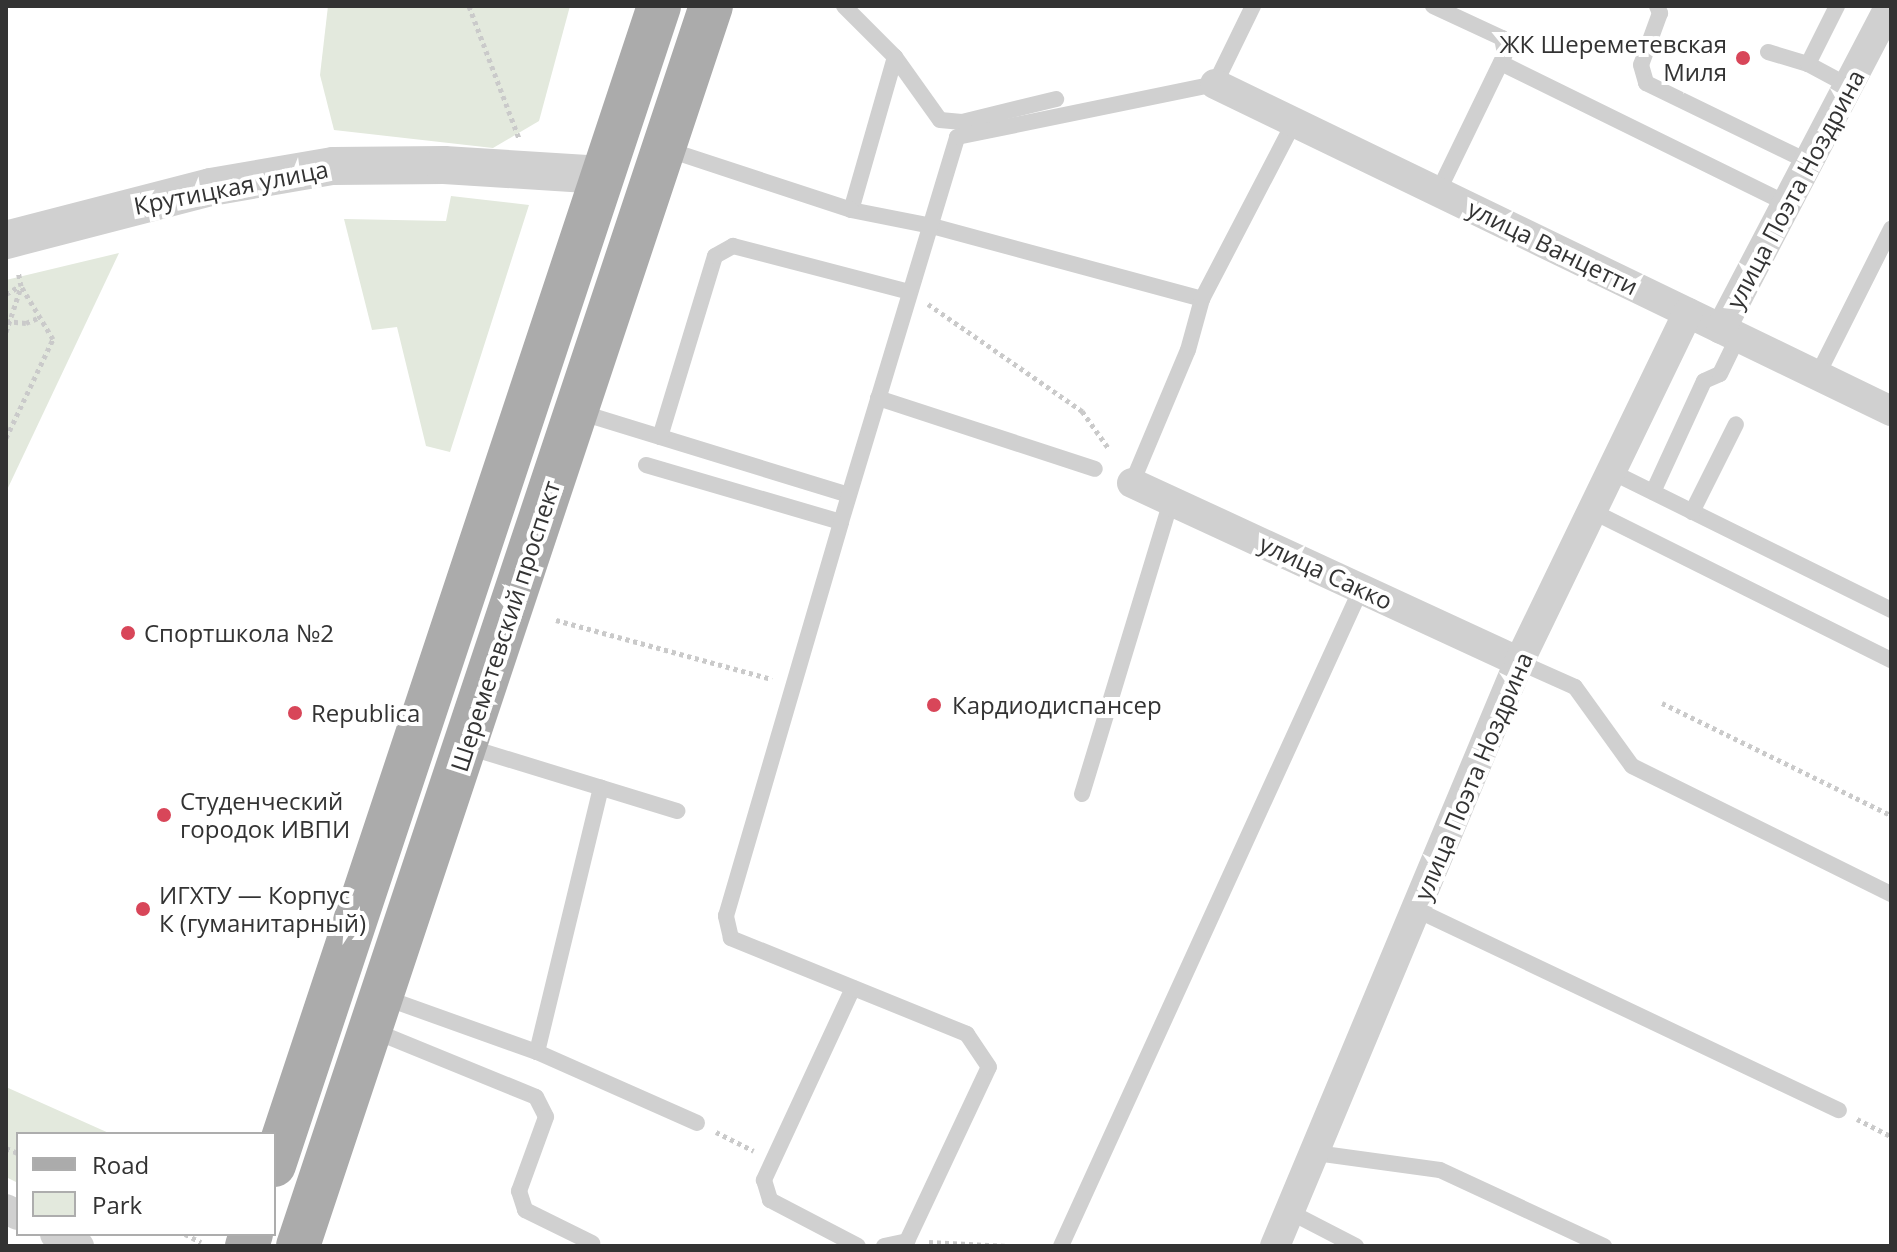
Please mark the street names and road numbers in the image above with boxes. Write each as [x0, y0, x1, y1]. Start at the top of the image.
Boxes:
street label: улица Поэта Ноздрина [1720, 65, 1870, 313]
street label: Крутицкая улица [131, 154, 331, 220]
street label: улица Ванцетти [1463, 193, 1643, 301]
street label: Шереметевский проспект [444, 477, 566, 775]
street label: улица Сакко [1255, 529, 1397, 615]
street label: улица Поэта Ноздрина [1408, 648, 1538, 904]

